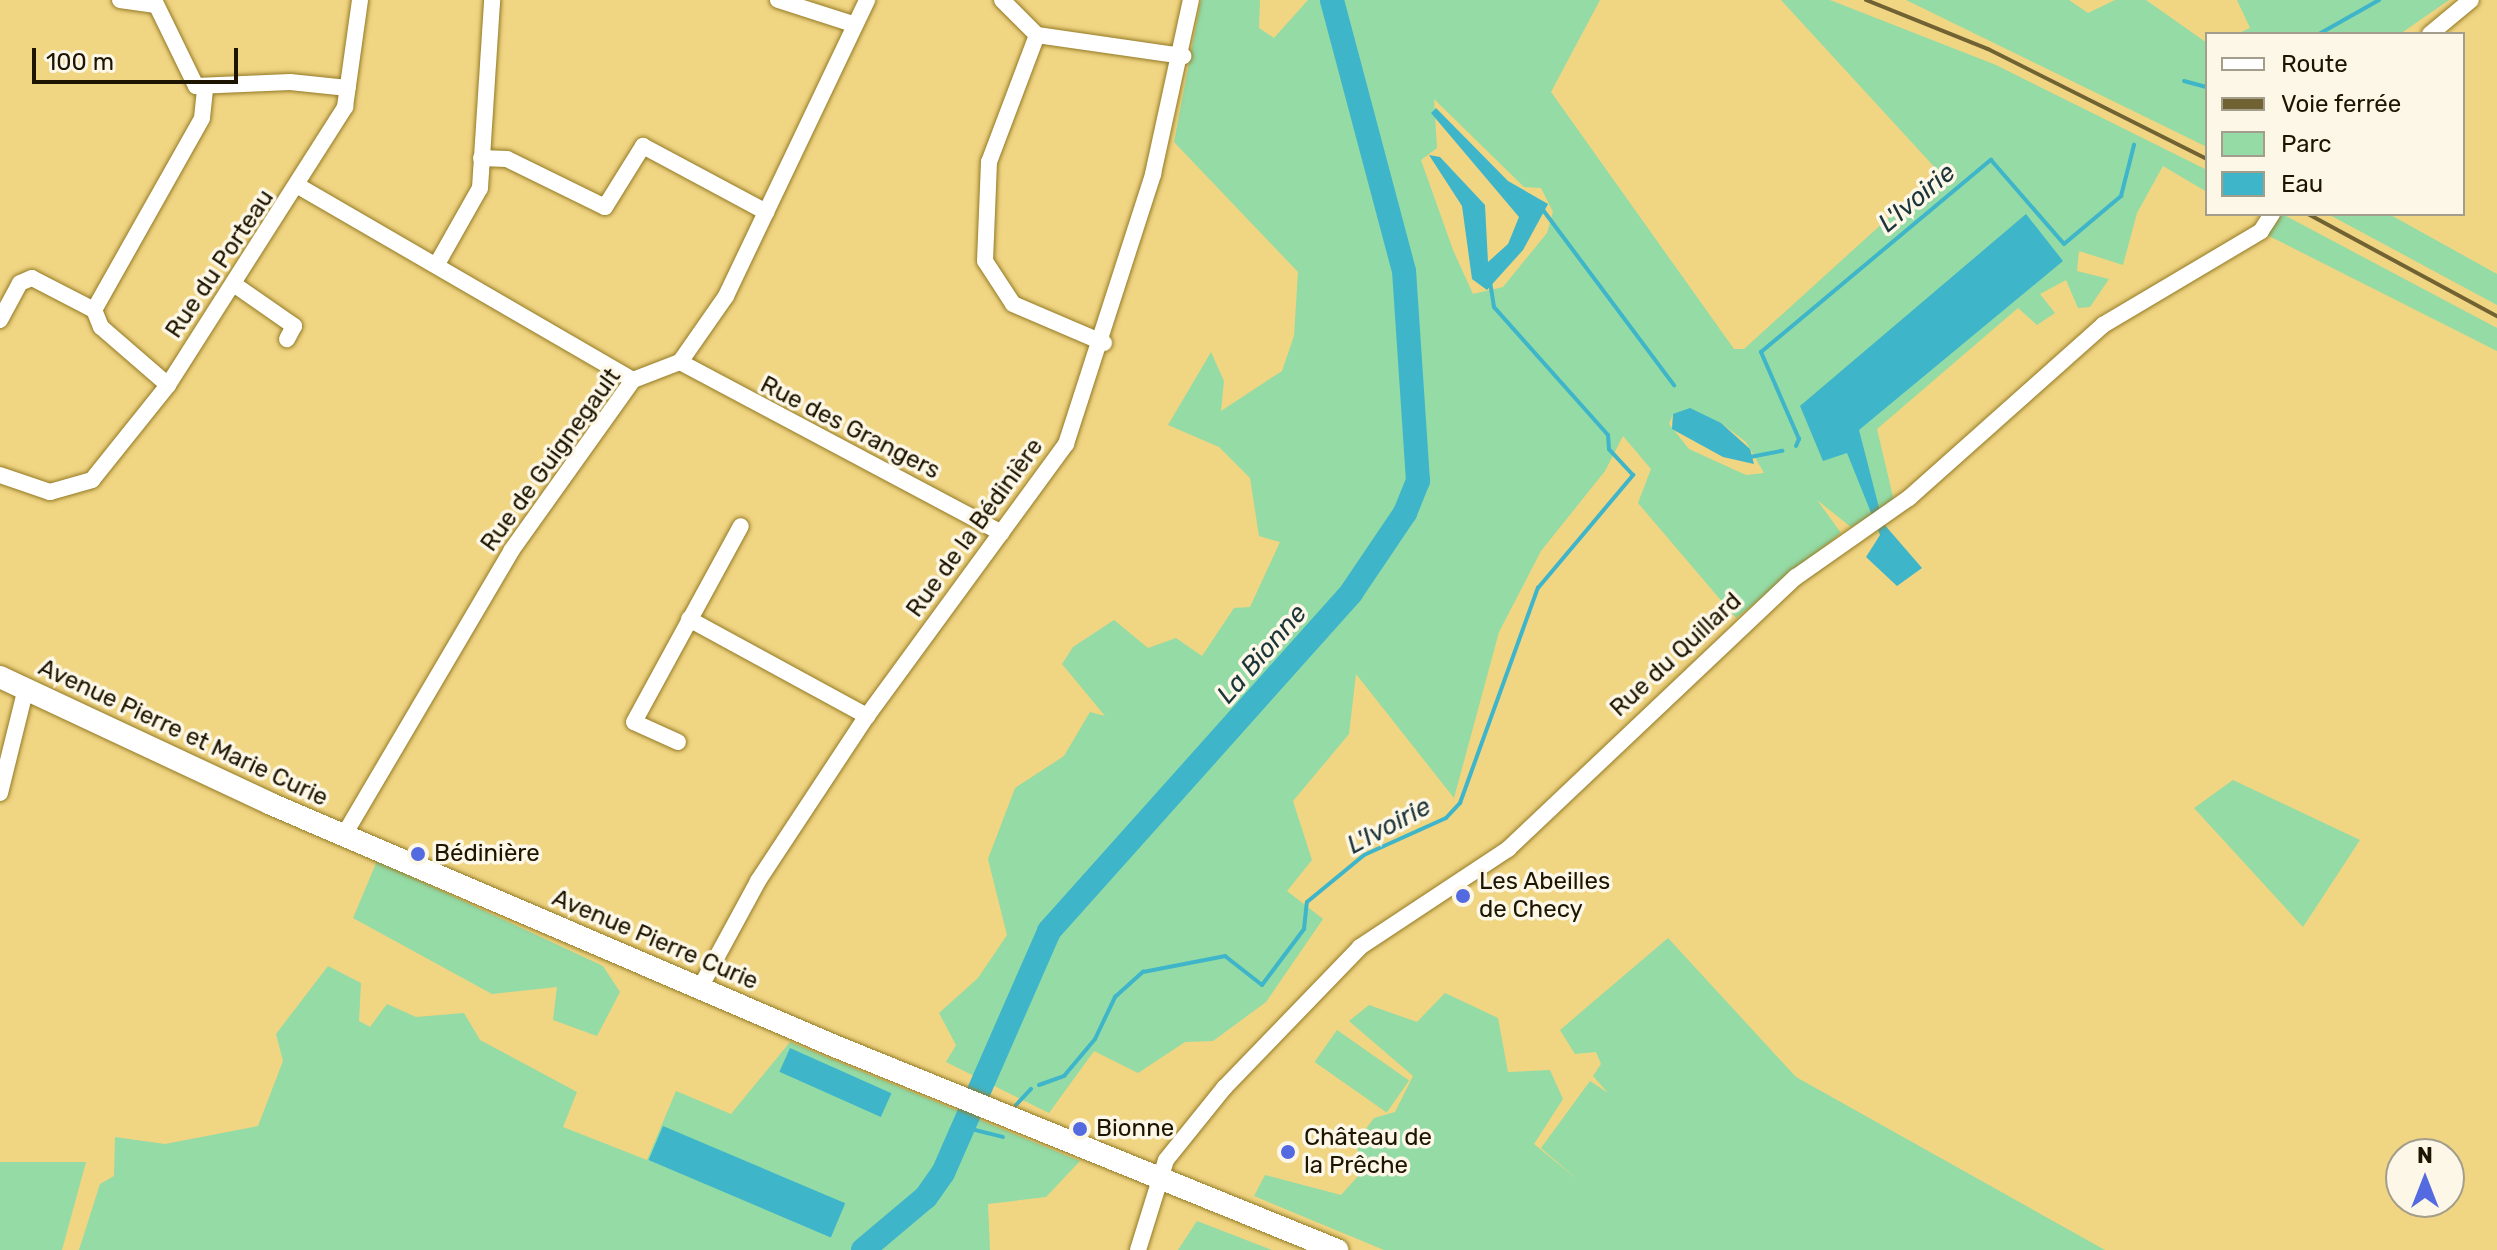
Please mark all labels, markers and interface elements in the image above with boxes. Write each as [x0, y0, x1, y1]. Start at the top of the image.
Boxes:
scale bar [36, 32, 242, 82]
legend [2205, 32, 2465, 216]
text: 100 m [46, 48, 114, 76]
text: Route [2281, 50, 2348, 78]
text: Voie ferrée [2281, 90, 2401, 118]
text: Parc [2281, 130, 2332, 158]
water label: L'Ivoirie [1872, 157, 1962, 239]
text: Eau [2281, 170, 2323, 198]
street label: Rue du Porteau [160, 184, 280, 344]
street label: Rue de Guignegault [475, 363, 627, 557]
street label: Rue des Grangers [755, 370, 945, 486]
street label: Rue de la Bédinière [901, 433, 1049, 623]
street label: Rue du Quillard [1605, 587, 1747, 723]
water label: La Bionne [1211, 598, 1313, 710]
street label: Avenue Pierre et Marie Curie [34, 653, 332, 813]
water label: L'Ivoirie [1342, 791, 1436, 861]
place label: Bédinière [434, 840, 540, 868]
marker: Bédinière [409, 845, 427, 863]
place label: Les Abeilles de Checy [1479, 868, 1611, 924]
street label: Avenue Pierre Curie [548, 884, 762, 996]
marker: Les Abeilles de Checy [1454, 887, 1472, 905]
place label: Bionne [1096, 1115, 1174, 1143]
marker: Bionne [1071, 1120, 1089, 1138]
place label: Château de la Prêche [1304, 1124, 1432, 1180]
north arrow [2385, 1138, 2465, 1218]
text: N [2417, 1142, 2433, 1169]
marker: Château de la Prêche [1279, 1143, 1297, 1161]

